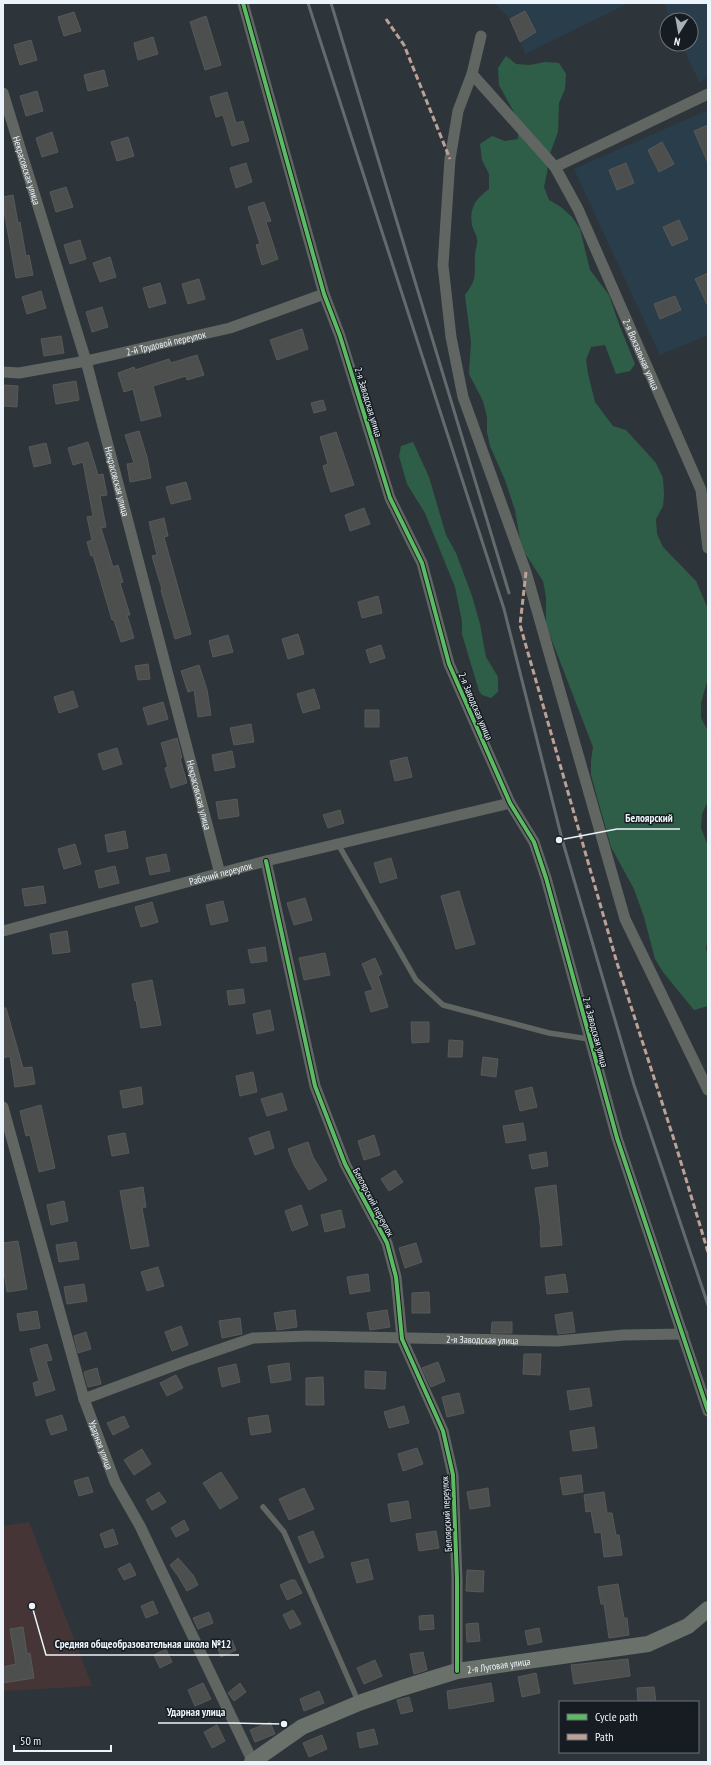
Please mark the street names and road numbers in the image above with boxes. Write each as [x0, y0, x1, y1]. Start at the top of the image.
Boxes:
street label: Некрасовская улица [10, 134, 43, 207]
street label: 2-я Вокзальная улица [620, 317, 662, 392]
street label: 2-й Трудовой переулок [125, 328, 207, 359]
street label: 2-я Заводская улица [352, 366, 385, 439]
street label: Некрасовская улица [102, 445, 132, 518]
street label: 2-я Заводская улица [455, 670, 496, 742]
street label: Некрасовская улица [184, 759, 214, 831]
street label: Рабочий переулок [188, 859, 254, 888]
street label: 2-я Заводская улица [580, 995, 611, 1069]
street label: Белоярский переулок [350, 1166, 397, 1239]
street label: 2-я Заводская улица [446, 1333, 519, 1347]
street label: Ударная улица [86, 1419, 116, 1471]
street label: Белоярский переулок [438, 1476, 455, 1552]
street label: 2-я Луговая улица [466, 1655, 531, 1677]

